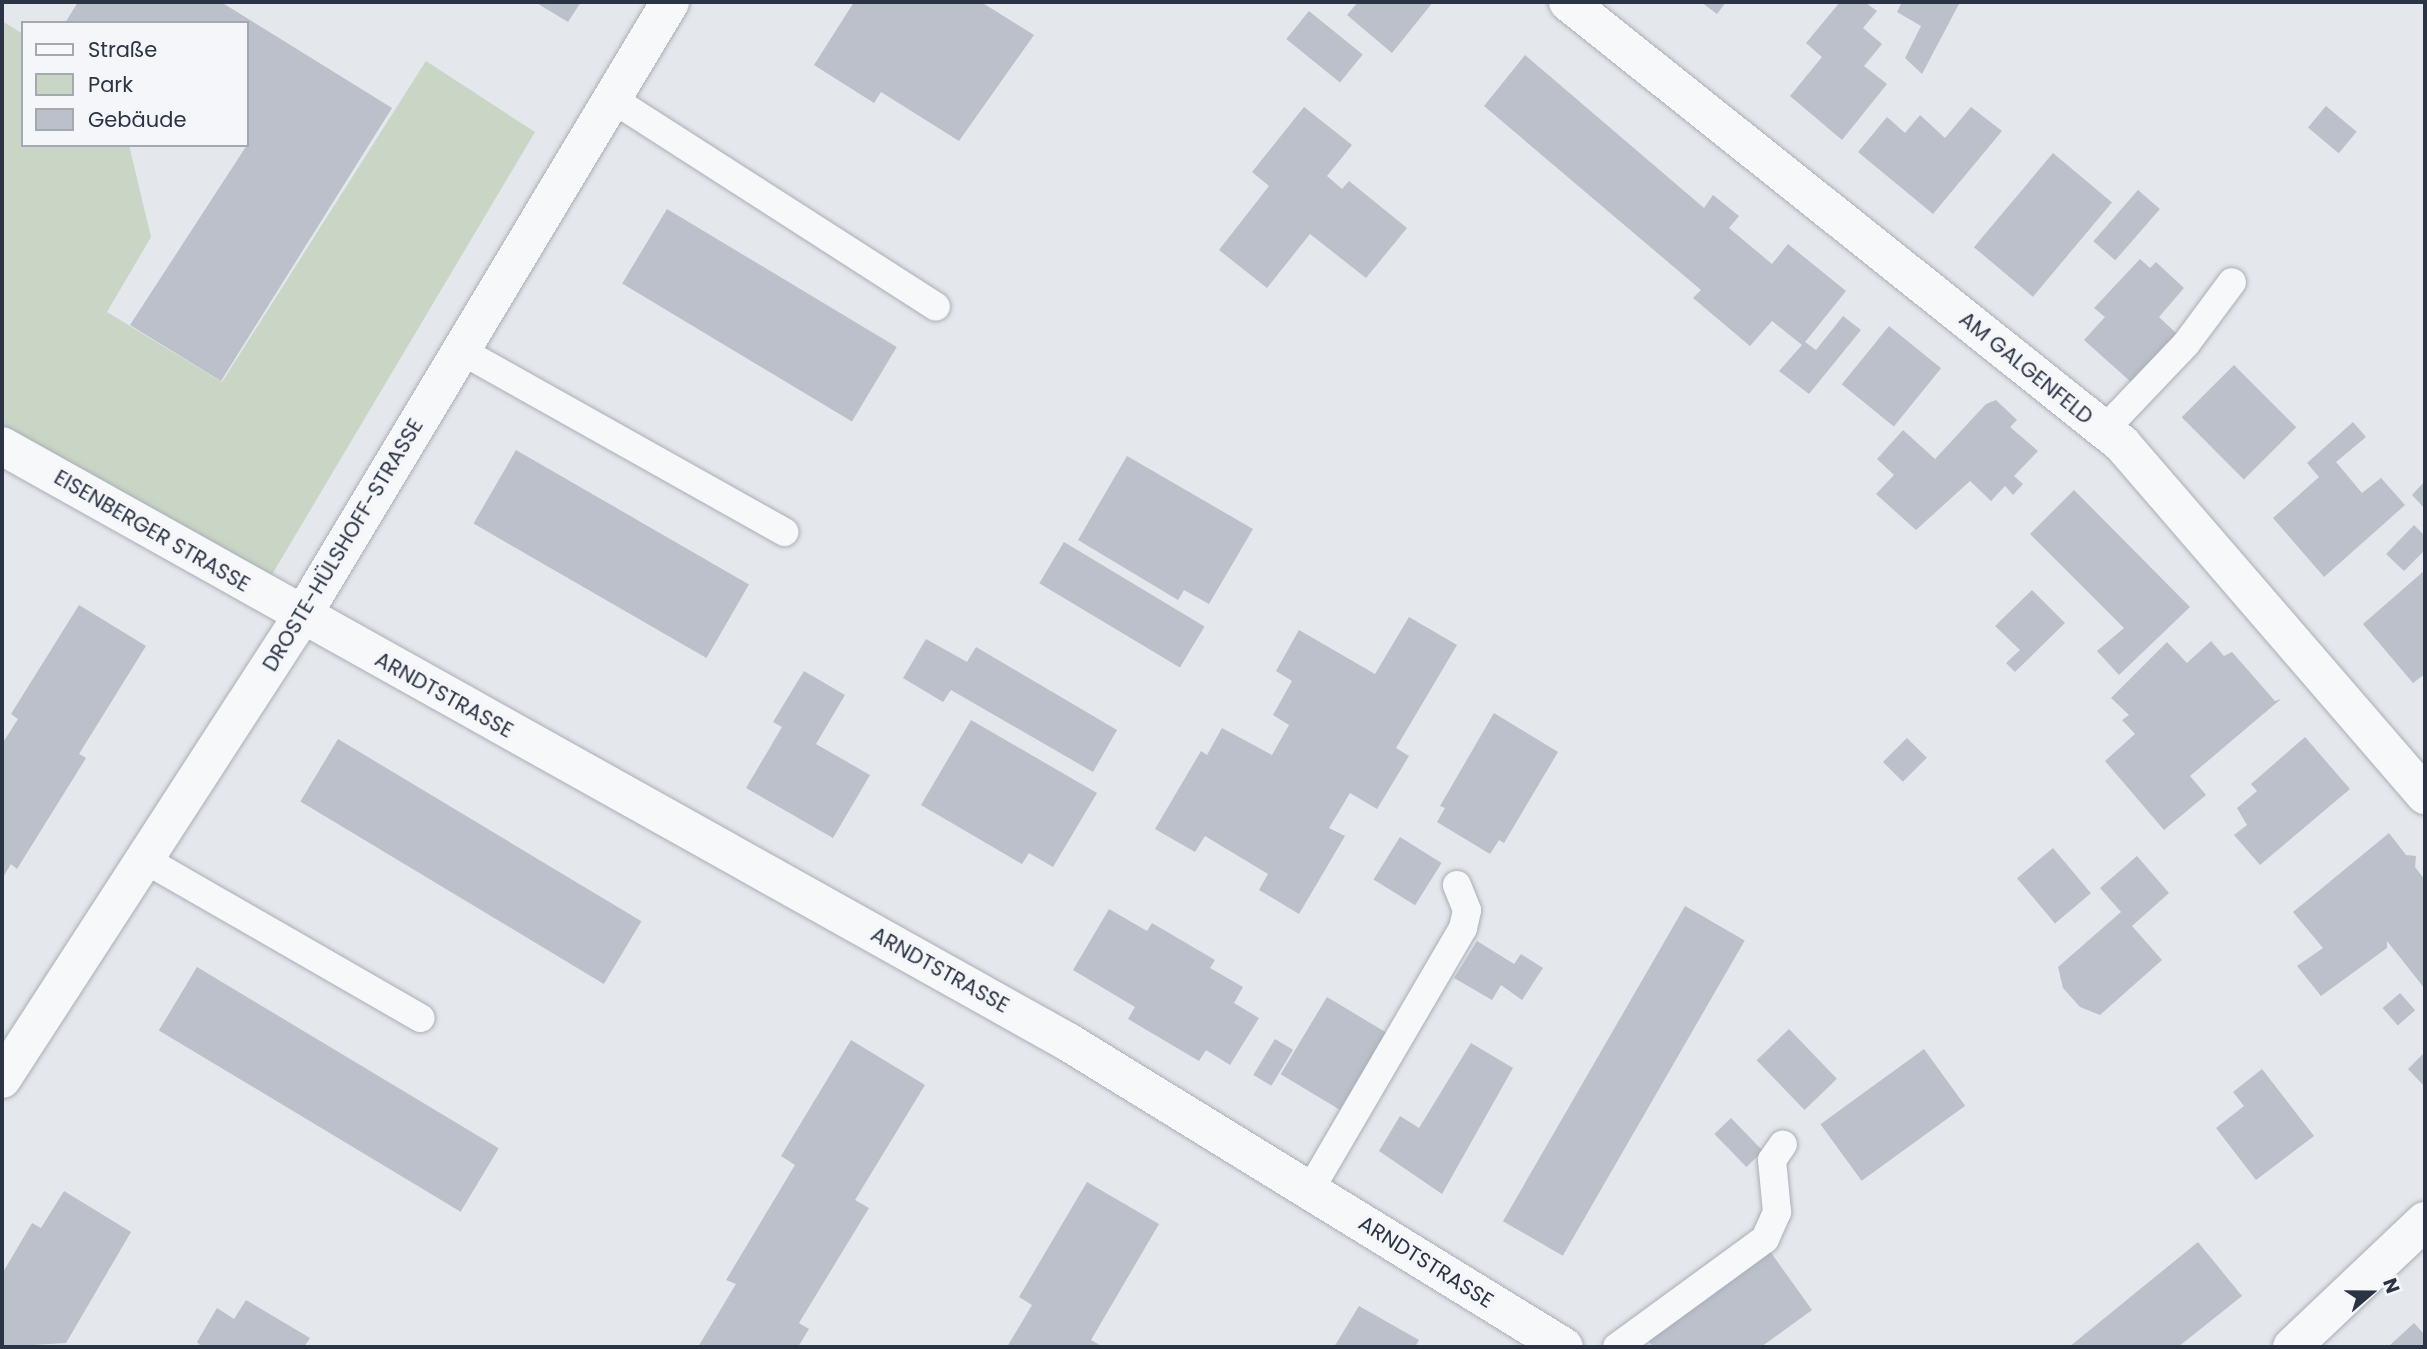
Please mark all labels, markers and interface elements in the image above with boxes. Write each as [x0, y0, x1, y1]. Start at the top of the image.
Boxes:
legend [21, 21, 248, 147]
text: Straße [88, 35, 157, 64]
text: Park [88, 70, 133, 99]
text: Gebäude [88, 105, 186, 134]
street label: AM GALGENFELD [1954, 306, 2098, 430]
street label: DROSTE-HÜLSHOFF-STRASSE [258, 414, 428, 676]
street label: EISENBERGER STRASSE [50, 465, 254, 597]
street label: ARNDTSTRASSE [371, 647, 517, 743]
street label: ARNDTSTRASSE [867, 922, 1013, 1018]
street label: ARNDTSTRASSE [1354, 1211, 1498, 1313]
north arrow [2336, 1258, 2406, 1328]
text: N [2376, 1274, 2406, 1297]

